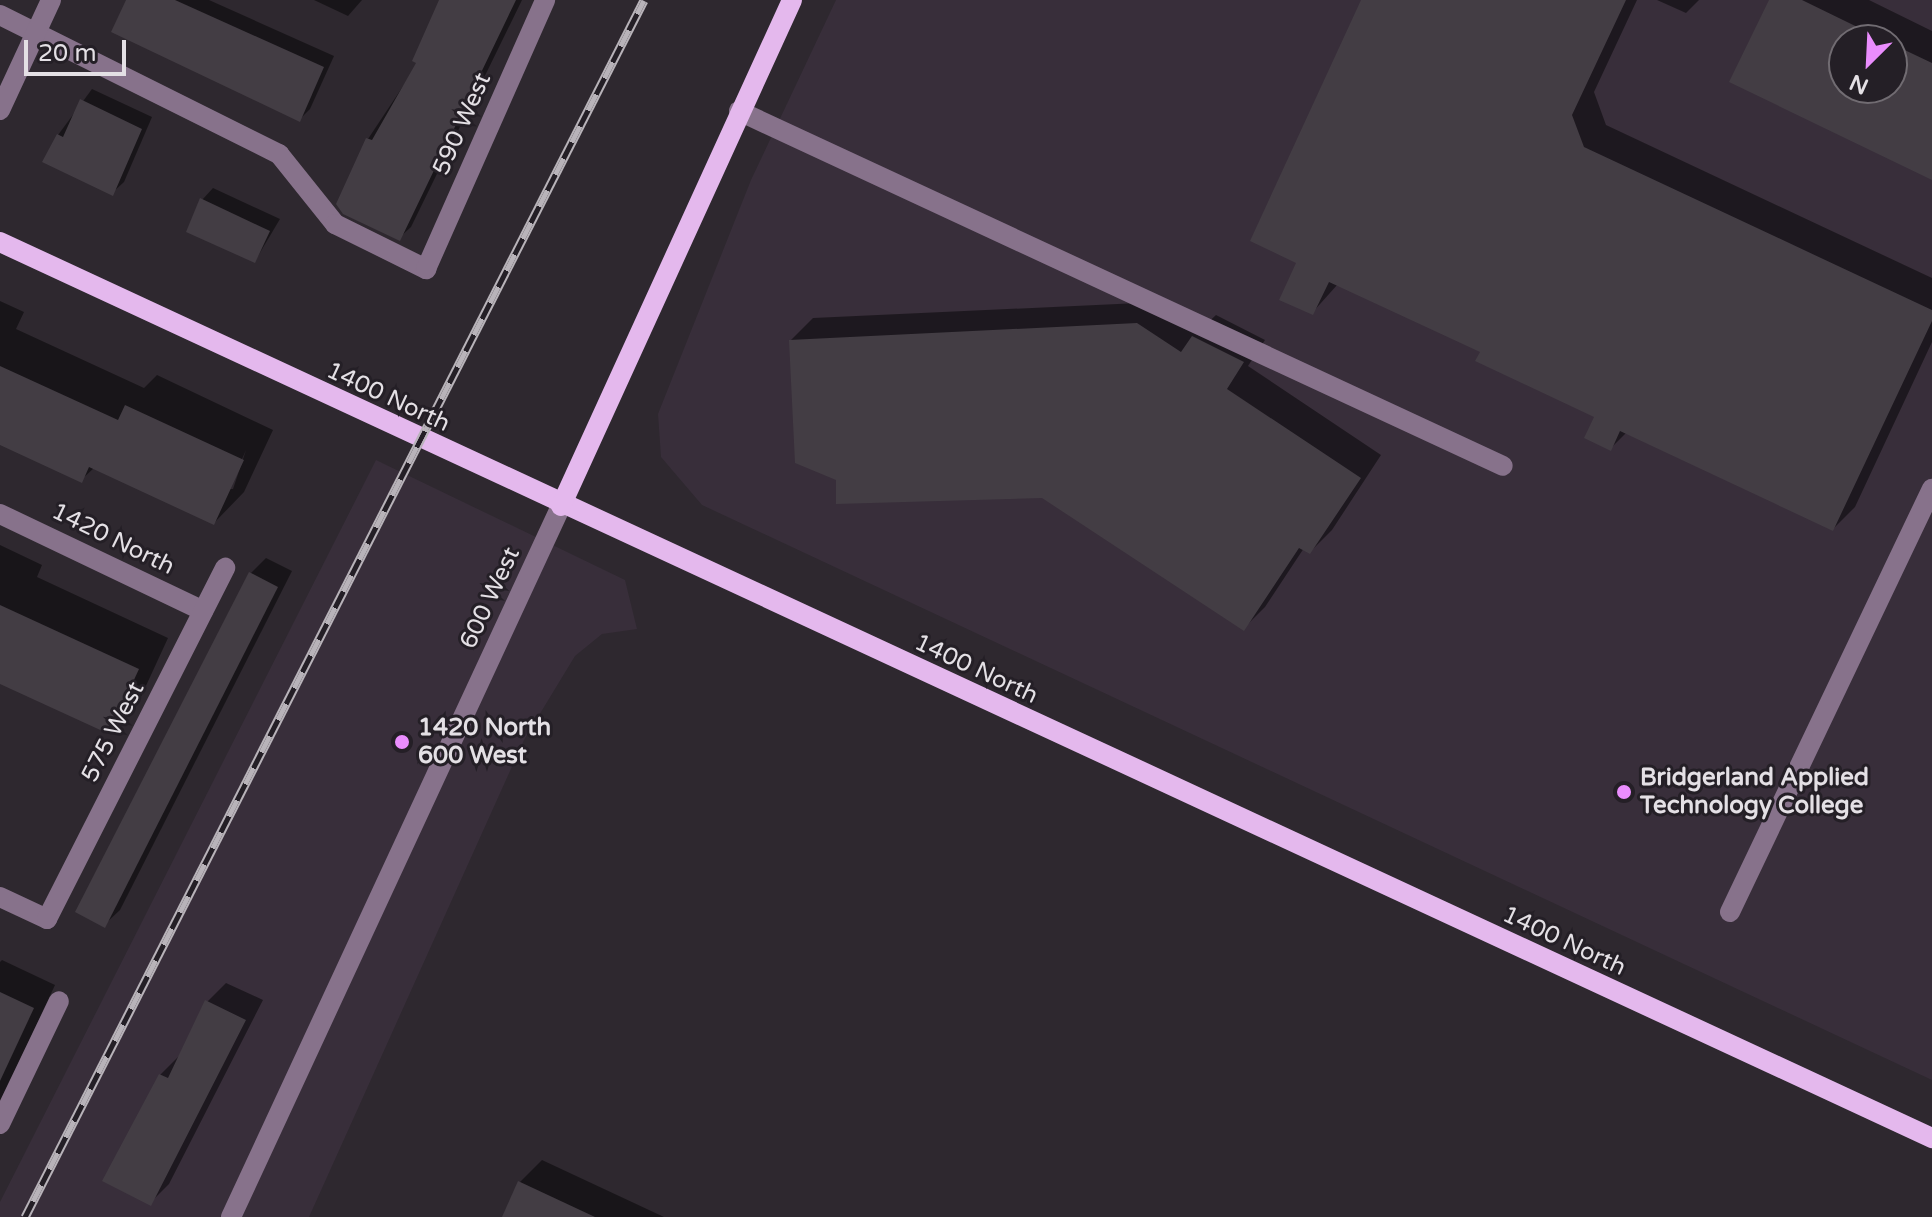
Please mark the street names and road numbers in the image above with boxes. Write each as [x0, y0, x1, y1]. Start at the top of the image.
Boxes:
street label: 590 West [427, 68, 497, 180]
street label: 1400 North [322, 356, 454, 438]
street label: 1420 North [47, 497, 179, 581]
street label: 600 West [454, 543, 526, 653]
street label: 1400 North [910, 628, 1042, 710]
street label: 575 West [75, 677, 151, 787]
street label: 1400 North [1498, 900, 1630, 982]

